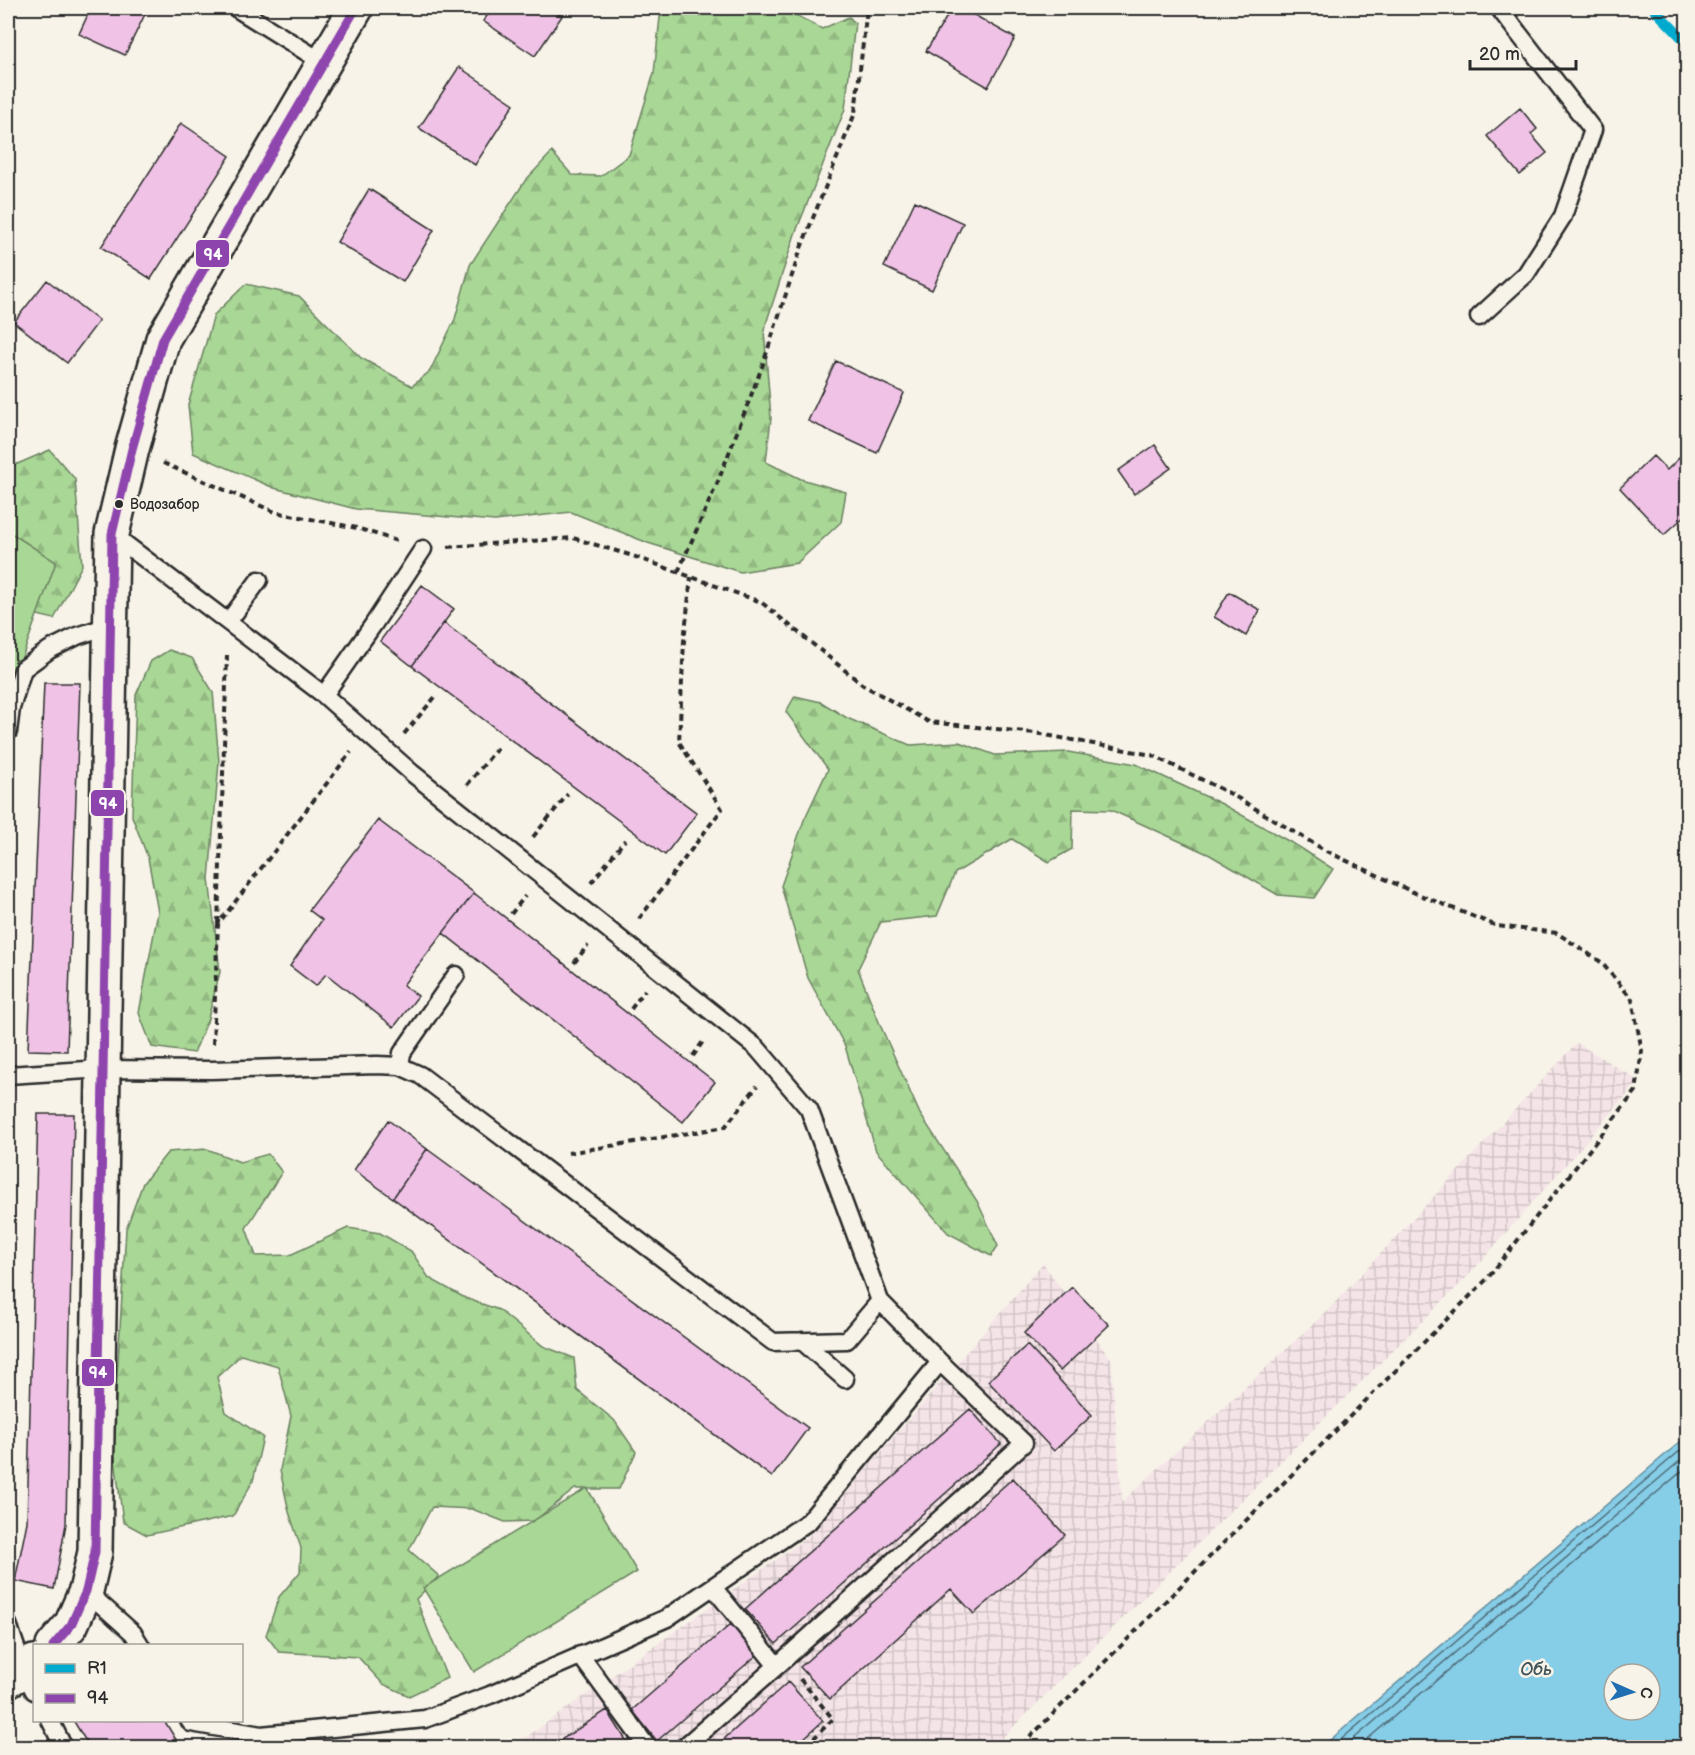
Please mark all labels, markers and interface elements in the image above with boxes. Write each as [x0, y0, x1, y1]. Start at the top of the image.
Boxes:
scale bar [1470, 33, 1576, 71]
text: 20 m [1479, 44, 1520, 65]
line badge: 94 [195, 239, 230, 268]
text: 94 [204, 246, 223, 265]
place label: Водозабор [130, 496, 199, 513]
marker: Водозабор [113, 498, 125, 510]
line badge: 94 [90, 789, 125, 817]
text: 94 [99, 795, 118, 814]
line badge: 94 [81, 1358, 115, 1387]
text: 94 [89, 1364, 108, 1383]
legend [33, 1644, 243, 1722]
text: R1 [87, 1658, 107, 1679]
water label: Обь [1520, 1659, 1552, 1680]
north arrow [1602, 1662, 1662, 1722]
text: С [1636, 1687, 1655, 1699]
text: 94 [87, 1688, 108, 1709]

